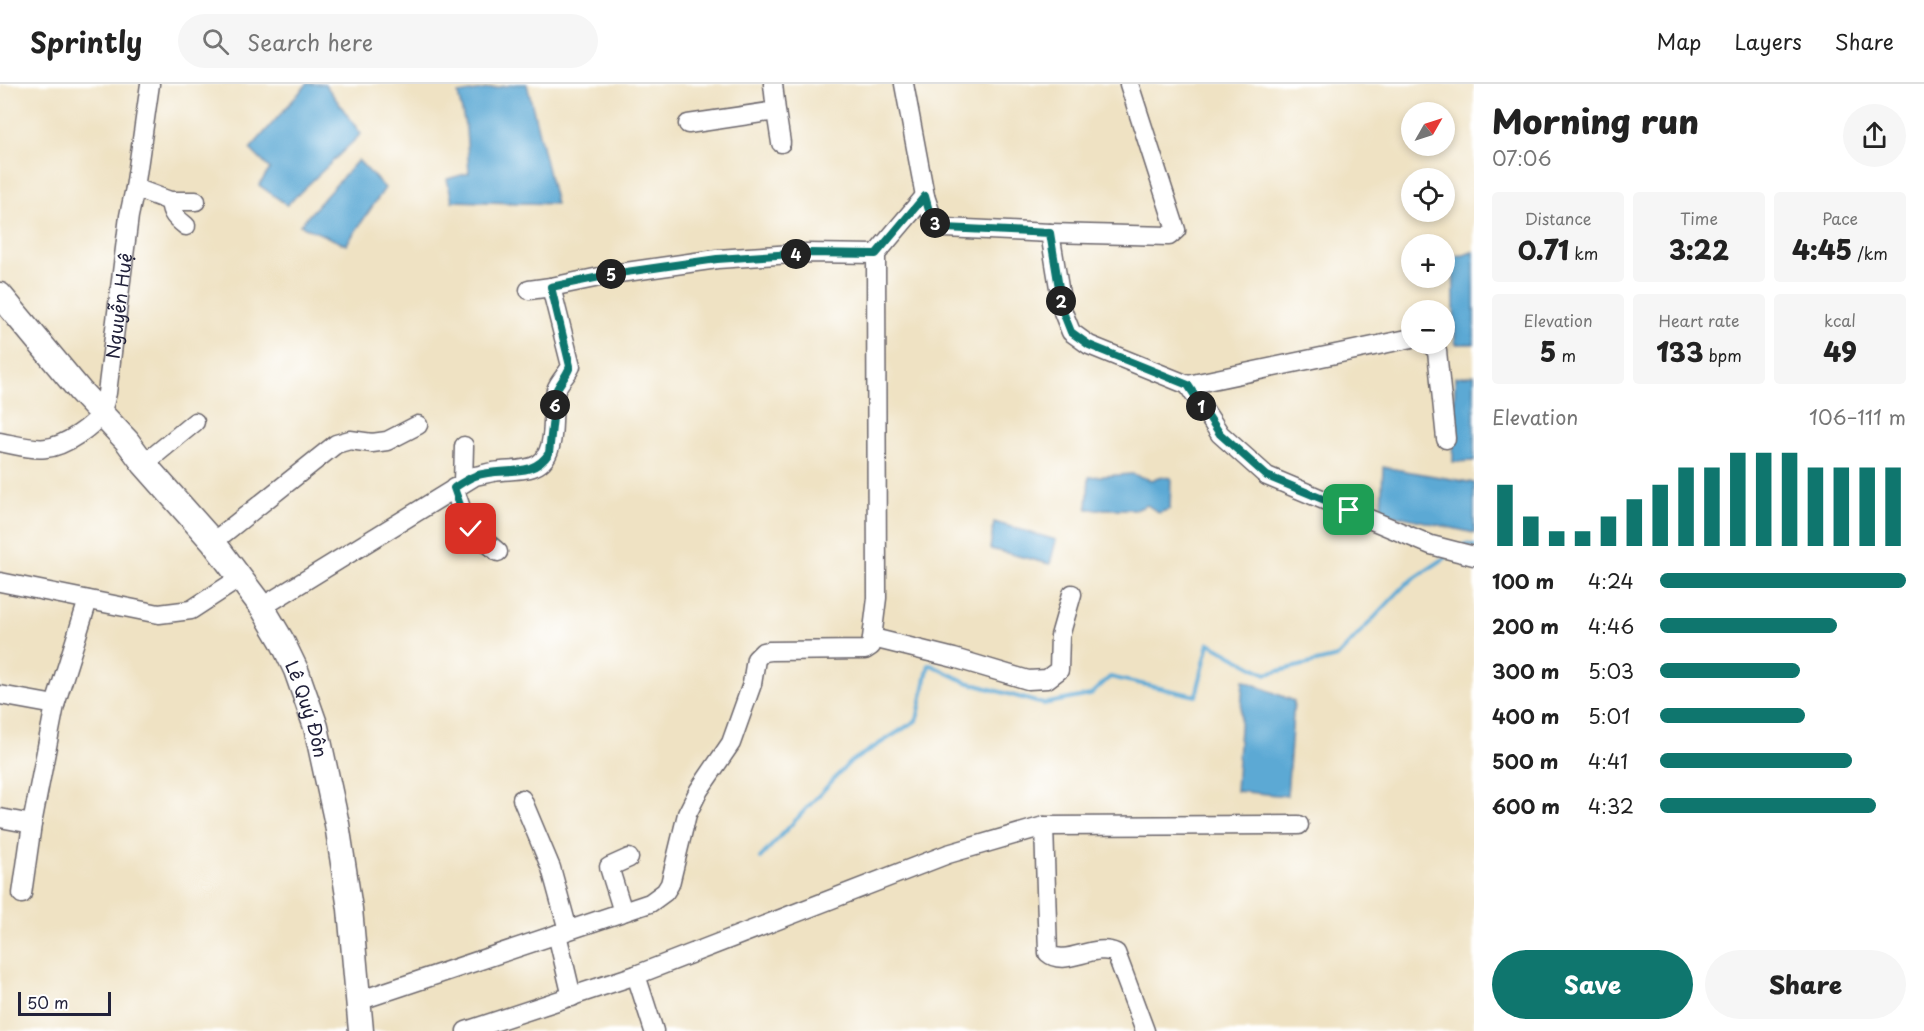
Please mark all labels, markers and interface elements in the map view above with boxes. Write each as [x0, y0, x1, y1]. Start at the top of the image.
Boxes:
search box [178, 14, 598, 68]
text: Sprintly [30, 20, 142, 63]
icon: search [199, 25, 232, 58]
text: Search here [247, 25, 373, 58]
text: Map [1657, 25, 1701, 57]
text: Layers [1734, 25, 1802, 57]
text: Share [1835, 25, 1894, 57]
text: Morning run [1492, 95, 1699, 145]
north arrow [1401, 102, 1455, 156]
map controls [1401, 102, 1455, 354]
button: share [1843, 104, 1906, 167]
text: 07:06 [1492, 143, 1552, 173]
button: locate [1401, 168, 1455, 222]
text: Distance [1524, 206, 1592, 230]
text: Time [1680, 206, 1718, 230]
text: Pace [1822, 206, 1858, 230]
pin: 3 [920, 208, 950, 238]
text: 3 [930, 211, 940, 235]
text: 0.71 [1518, 230, 1569, 269]
text: 3:22 [1669, 230, 1729, 269]
text: 4:45 [1792, 230, 1852, 269]
button: + [1401, 234, 1455, 288]
pin: 4 [781, 239, 811, 269]
text: km [1569, 241, 1598, 265]
text: /km [1852, 241, 1888, 265]
text: 4 [791, 242, 801, 266]
street label: Nguyễn Huệ [98, 251, 138, 360]
pin: 5 [596, 259, 626, 289]
text: 5 [606, 262, 616, 286]
pin: 2 [1046, 286, 1076, 316]
text: 2 [1055, 289, 1067, 313]
button: − [1401, 300, 1455, 354]
text: Elevation [1523, 308, 1593, 332]
text: Heart rate [1659, 308, 1739, 332]
text: kcal [1824, 308, 1856, 332]
text: 5 [1540, 332, 1556, 371]
text: 133 [1656, 332, 1703, 371]
text: 49 [1823, 332, 1857, 371]
text: m [1556, 343, 1576, 367]
text: bpm [1703, 343, 1742, 367]
pin: 6 [540, 390, 570, 420]
pin: 1 [1186, 391, 1216, 421]
text: 6 [549, 393, 561, 417]
text: 1 [1197, 394, 1205, 418]
text: Elevation [1492, 402, 1578, 432]
text: 106–111 m [1809, 402, 1906, 432]
pin [1323, 484, 1374, 535]
icon: arrive [1332, 493, 1365, 526]
pin [445, 503, 496, 554]
icon: check [454, 512, 487, 545]
text: 100 m [1492, 566, 1554, 596]
text: 4:24 [1588, 566, 1634, 596]
text: 200 m [1492, 611, 1559, 641]
text: 4:46 [1588, 611, 1634, 641]
street label: Lê Quý Đôn [280, 655, 336, 760]
text: 300 m [1492, 656, 1560, 686]
text: 5:03 [1588, 656, 1634, 686]
text: 400 m [1492, 701, 1560, 731]
text: 5:01 [1588, 701, 1630, 731]
text: 500 m [1492, 746, 1559, 776]
text: 4:41 [1588, 746, 1628, 776]
text: 600 m [1492, 791, 1560, 821]
text: 4:32 [1588, 791, 1634, 821]
button: Save [1492, 950, 1693, 1019]
button: Share [1705, 950, 1906, 1019]
scale bar [18, 989, 111, 1016]
text: 50 m [27, 990, 68, 1014]

